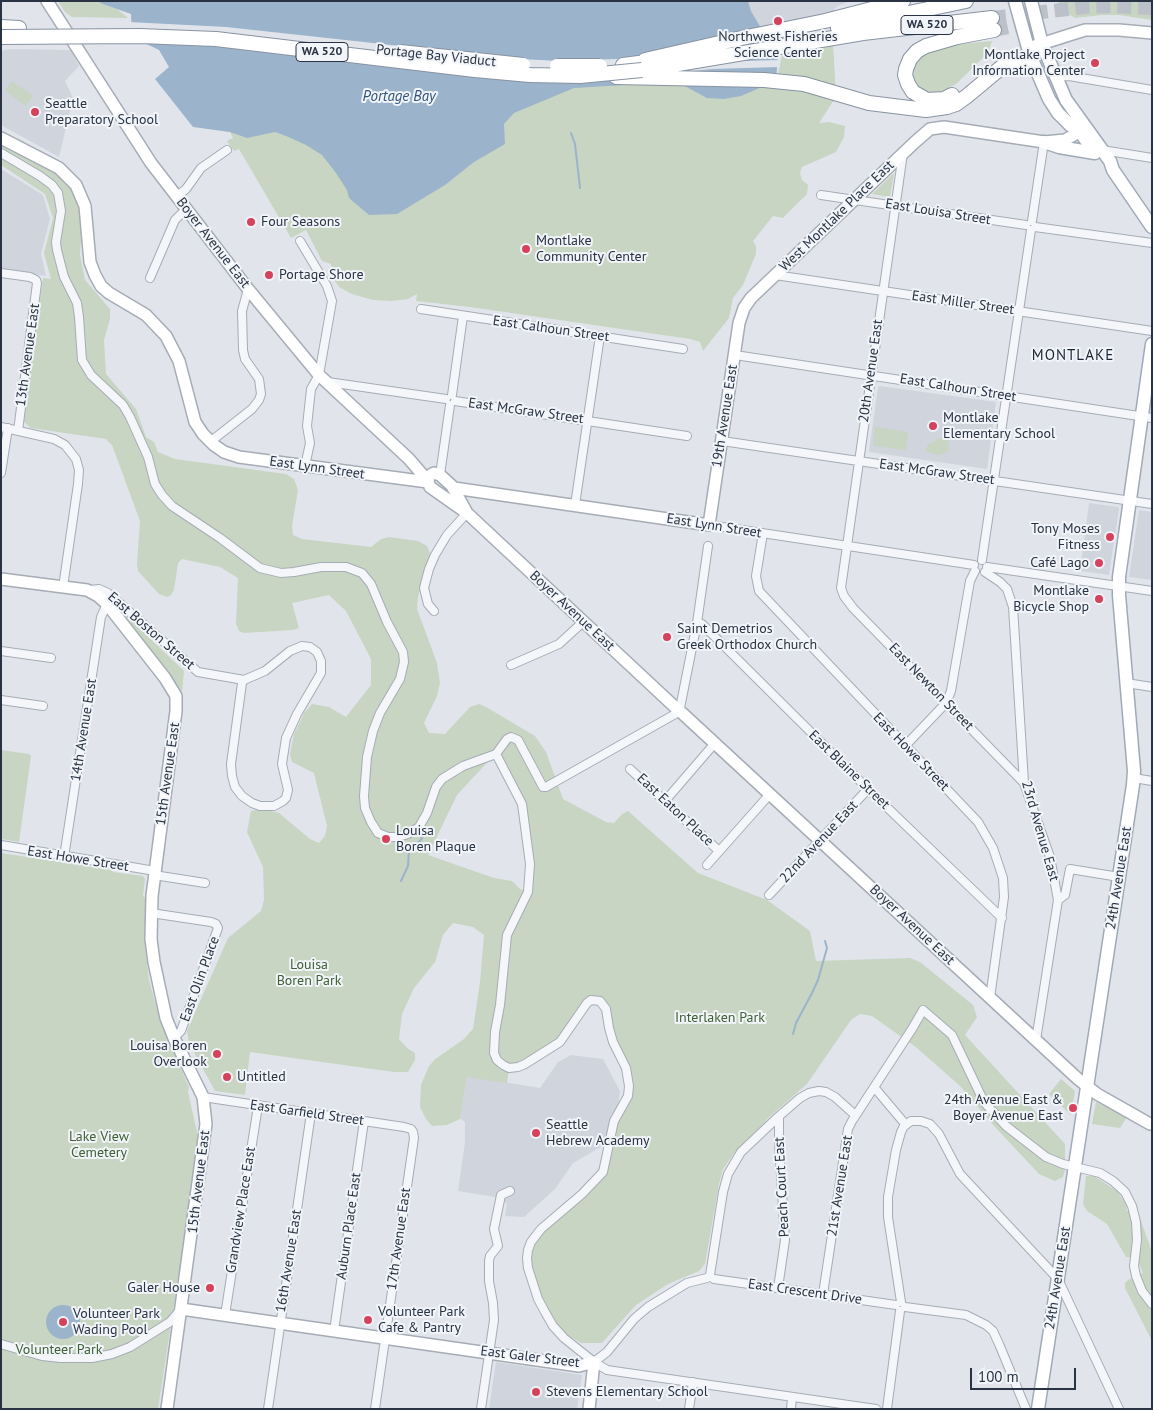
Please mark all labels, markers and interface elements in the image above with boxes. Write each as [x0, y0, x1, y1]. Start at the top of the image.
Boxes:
marker: Northwest Fisheries Science Center [772, 15, 784, 27]
road number: WA 520 [901, 16, 953, 34]
place label: Northwest Fisheries Science Center [718, 29, 838, 62]
street label: Portage Bay Viaduct [375, 41, 497, 71]
road number: WA 520 [296, 42, 348, 62]
place label: Montlake Project Information Center [972, 47, 1085, 80]
marker: Montlake Project Information Center [1089, 57, 1101, 69]
water label: Portage Bay [362, 88, 436, 106]
place label: Seattle Preparatory School [45, 96, 158, 128]
marker: Seattle Preparatory School [29, 106, 41, 118]
street label: West Montlake Place East [776, 157, 898, 275]
street label: Boyer Avenue East [173, 194, 253, 292]
street label: East Louisa Street [884, 195, 992, 229]
place label: Four Seasons [261, 214, 340, 230]
marker: Four Seasons [245, 216, 257, 228]
place label: Montlake Community Center [536, 233, 646, 266]
marker: Montlake Community Center [520, 243, 532, 255]
place label: Portage Shore [279, 267, 364, 283]
marker: Portage Shore [263, 269, 275, 281]
street label: East Miller Street [911, 288, 1015, 318]
street label: 13th Avenue East [12, 302, 44, 408]
street label: East Calhoun Street [492, 313, 610, 345]
street label: 20th Avenue East [855, 318, 887, 424]
district label: MONTLAKE [1031, 347, 1115, 365]
street label: 19th Avenue East [709, 363, 741, 469]
street label: East Calhoun Street [899, 371, 1017, 405]
street label: East McGraw Street [467, 395, 585, 427]
place label: Montlake Elementary School [943, 410, 1055, 442]
marker: Montlake Elementary School [927, 420, 939, 432]
street label: East Lynn Street [268, 453, 366, 483]
street label: East McGraw Street [878, 456, 996, 488]
street label: East Lynn Street [665, 510, 763, 542]
place label: Tony Moses Fitness [1031, 521, 1100, 554]
marker: Tony Moses Fitness [1104, 531, 1116, 543]
place label: Café Lago [1030, 555, 1089, 571]
marker: Café Lago [1093, 557, 1105, 569]
street label: Boyer Avenue East [526, 567, 618, 655]
place label: Montlake Bicycle Shop [1013, 583, 1089, 616]
street label: East Boston Street [104, 589, 198, 673]
marker: Montlake Bicycle Shop [1093, 593, 1105, 605]
place label: Saint Demetrios Greek Orthodox Church [677, 621, 817, 654]
marker: Saint Demetrios Greek Orthodox Church [661, 631, 673, 643]
street label: East Newton Street [885, 640, 977, 734]
street label: 14th Avenue East [68, 677, 100, 783]
street label: East Howe Street [869, 709, 953, 795]
street label: 15th Avenue East [152, 721, 184, 827]
street label: East Blaine Street [805, 727, 893, 813]
street label: East Eaton Place [633, 770, 717, 850]
street label: 23rd Avenue East [1018, 779, 1062, 883]
street label: 22nd Avenue East [776, 797, 862, 887]
place label: Louisa Boren Plaque [396, 823, 476, 856]
street label: 24th Avenue East [1103, 825, 1135, 931]
marker: Louisa Boren Plaque [380, 833, 392, 845]
street label: East Howe Street [26, 843, 130, 875]
street label: Boyer Avenue East [866, 881, 958, 969]
street label: East Olin Place [177, 934, 223, 1024]
park label: Louisa Boren Park [277, 957, 341, 990]
park label: Interlaken Park [675, 1010, 765, 1026]
place label: Louisa Boren Overlook [130, 1038, 207, 1070]
marker: Louisa Boren Overlook [211, 1048, 223, 1060]
place label: Untitled [237, 1069, 286, 1085]
marker: Untitled [221, 1071, 233, 1083]
place label: 24th Avenue East & Boyer Avenue East [944, 1092, 1063, 1124]
street label: East Garfield Street [249, 1097, 365, 1129]
marker: 24th Avenue East & Boyer Avenue East [1067, 1102, 1079, 1114]
place label: Seattle Hebrew Academy [546, 1117, 650, 1150]
marker: Seattle Hebrew Academy [530, 1127, 542, 1139]
park label: Lake View Cemetery [69, 1129, 129, 1162]
street label: 15th Avenue East [184, 1129, 214, 1235]
street label: 21st Avenue East [824, 1134, 856, 1238]
street label: Peach Court East [771, 1136, 793, 1238]
street label: Grandview Place East [223, 1146, 259, 1274]
street label: Auburn Place East [333, 1171, 365, 1281]
street label: 17th Avenue East [383, 1187, 415, 1291]
street label: 16th Avenue East [273, 1208, 305, 1314]
street label: 24th Avenue East [1042, 1225, 1074, 1331]
street label: East Crescent Drive [747, 1276, 863, 1308]
place label: Galer House [127, 1280, 200, 1296]
marker: Galer House [204, 1282, 216, 1294]
place label: Volunteer Park Cafe & Pantry [378, 1304, 465, 1336]
place label: Volunteer Park Wading Pool [73, 1306, 160, 1338]
marker: Volunteer Park Cafe & Pantry [362, 1314, 374, 1326]
marker: Volunteer Park Wading Pool [57, 1316, 69, 1328]
park label: Volunteer Park [16, 1342, 102, 1358]
street label: East Galer Street [479, 1343, 581, 1371]
scale bar [973, 1358, 1079, 1390]
text: 100 m [978, 1367, 1019, 1386]
place label: Stevens Elementary School [546, 1384, 708, 1400]
marker: Stevens Elementary School [530, 1386, 542, 1398]

